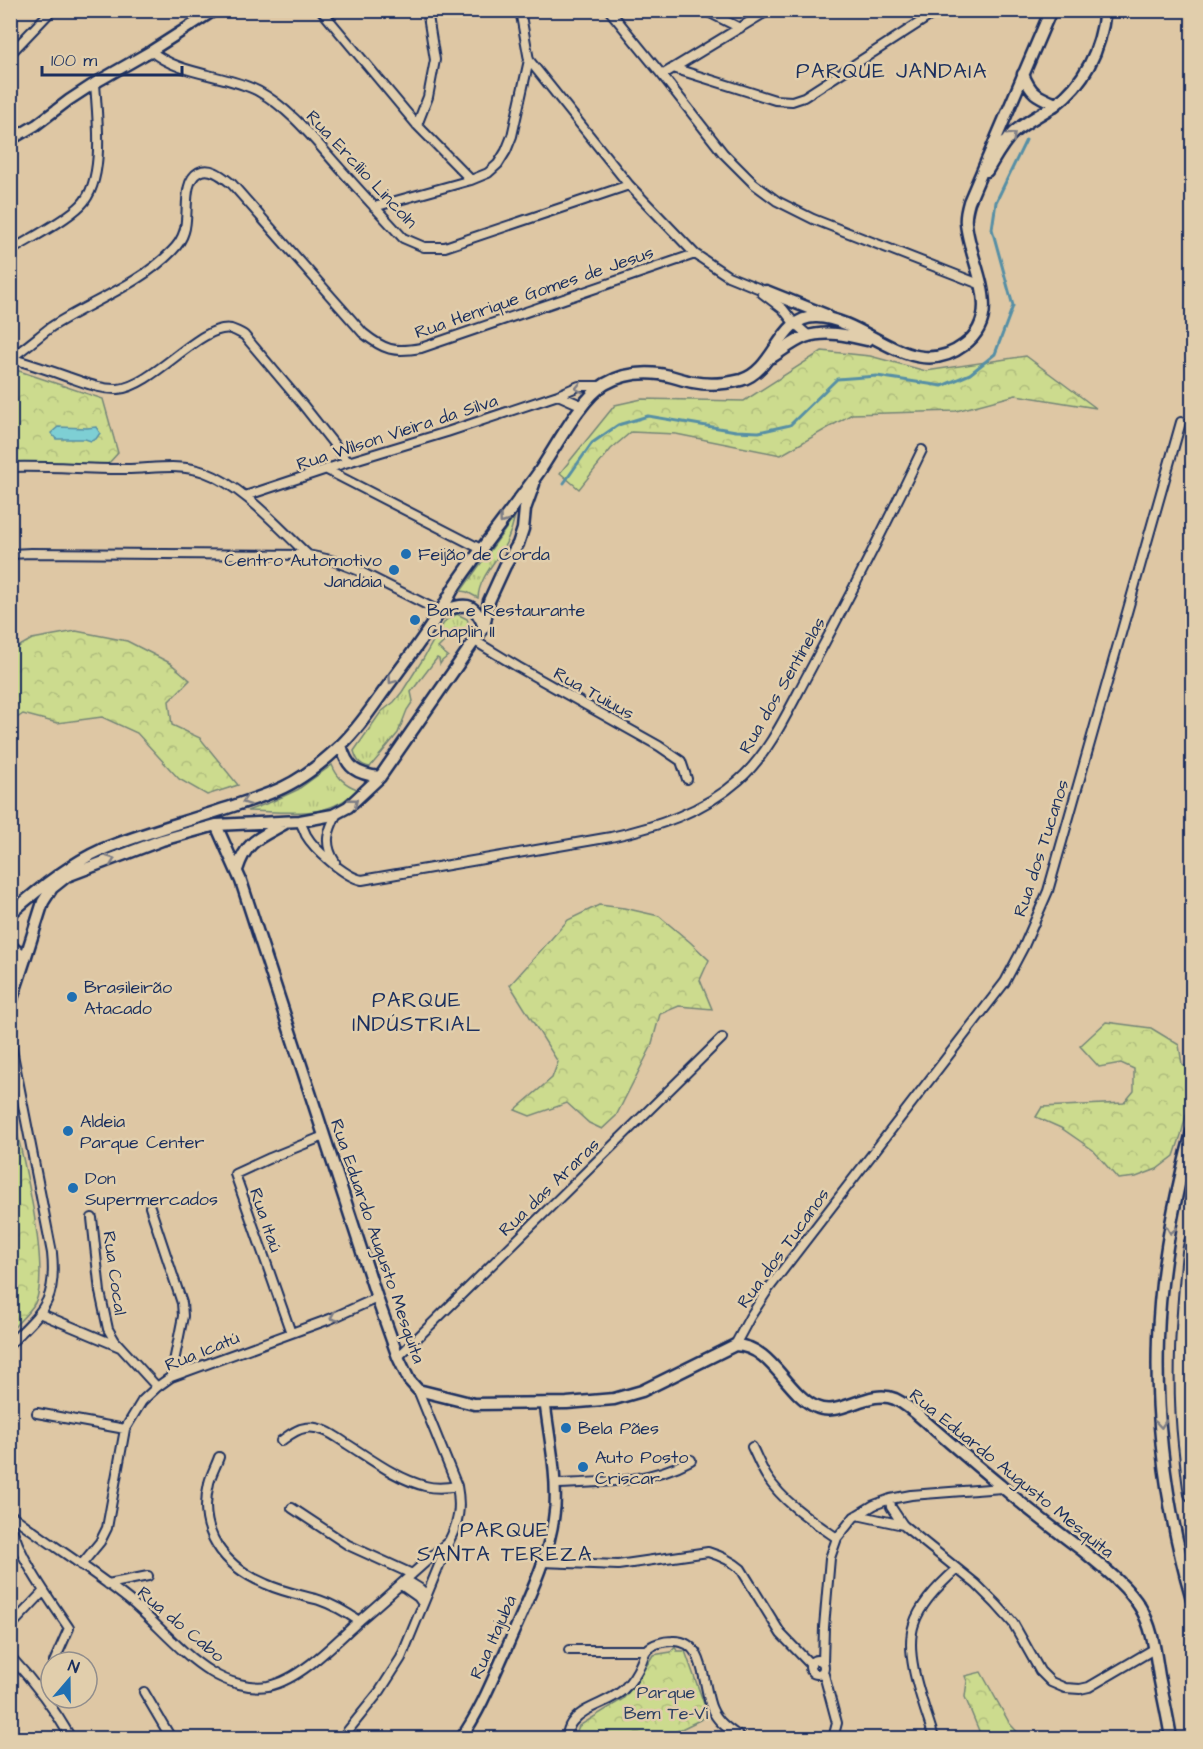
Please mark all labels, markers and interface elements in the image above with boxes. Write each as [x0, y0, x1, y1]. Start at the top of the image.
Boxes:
scale bar [42, 39, 182, 77]
text: 100 m [51, 48, 97, 73]
district label: PARQUE JANDAIA [796, 57, 988, 86]
street label: Rua Ercílio Lincoln [300, 105, 423, 234]
one-way arrow [1005, 132, 1016, 143]
street label: Rua Henrique Gomes de Jesus [411, 240, 657, 345]
one-way arrow [574, 381, 584, 394]
street label: Rua Wilson Vieira da Silva [293, 388, 501, 477]
one-way arrow [500, 513, 511, 524]
place label: Feijão de Corda [418, 542, 550, 567]
marker: Feijão de Corda [399, 547, 413, 561]
place label: Centro Automotivo Jandaia [224, 548, 382, 594]
marker: Centro Automotivo Jandaia [387, 563, 401, 577]
place label: Bar e Restaurante Chaplin II [427, 598, 586, 644]
street label: Rua dos Sentinelas [733, 612, 832, 758]
marker: Bar e Restaurante Chaplin II [408, 613, 422, 627]
street label: Rua Tuiuus [549, 661, 639, 726]
one-way arrow [388, 673, 399, 684]
street label: Rua dos Tucanos [1007, 776, 1075, 920]
one-way arrow [241, 794, 252, 807]
one-way arrow [347, 798, 358, 809]
one-way arrow [105, 854, 116, 867]
place label: Brasileirão Atacado [84, 975, 172, 1021]
district label: PARQUE INDÚSTRIAL [352, 986, 482, 1039]
marker: Brasileirão Atacado [65, 990, 79, 1004]
place label: Aldeia Parque Center [80, 1109, 204, 1155]
street label: Rua Eduardo Augusto Mesquita [323, 1116, 431, 1367]
marker: Aldeia Parque Center [61, 1124, 75, 1138]
street label: Rua das Araras [493, 1133, 605, 1242]
place label: Don Supermercados [85, 1166, 218, 1212]
marker: Don Supermercados [66, 1181, 80, 1195]
street label: Rua dos Tucanos [731, 1183, 836, 1313]
street label: Rua Itaú [243, 1185, 288, 1256]
one-way arrow [1165, 1225, 1177, 1235]
street label: Rua Cocal [96, 1229, 133, 1317]
one-way arrow [329, 1310, 340, 1322]
street label: Rua Icatú [161, 1325, 243, 1378]
street label: Rua Eduardo Augusto Mesquita [903, 1383, 1119, 1565]
place label: Bela Pães [578, 1416, 659, 1441]
one-way arrow [1154, 1420, 1167, 1429]
marker: Bela Pães [559, 1421, 573, 1435]
place label: Auto Posto Criscar [595, 1445, 688, 1491]
marker: Auto Posto Criscar [576, 1460, 590, 1474]
district label: PARQUE SANTA TEREZA [417, 1516, 593, 1569]
street label: Rua do Cabo [132, 1580, 230, 1668]
street label: Rua Itajubá [464, 1591, 523, 1683]
north arrow [39, 1650, 99, 1710]
text: N [65, 1655, 82, 1679]
park label: Parque Bem Te-Vi [624, 1680, 708, 1726]

